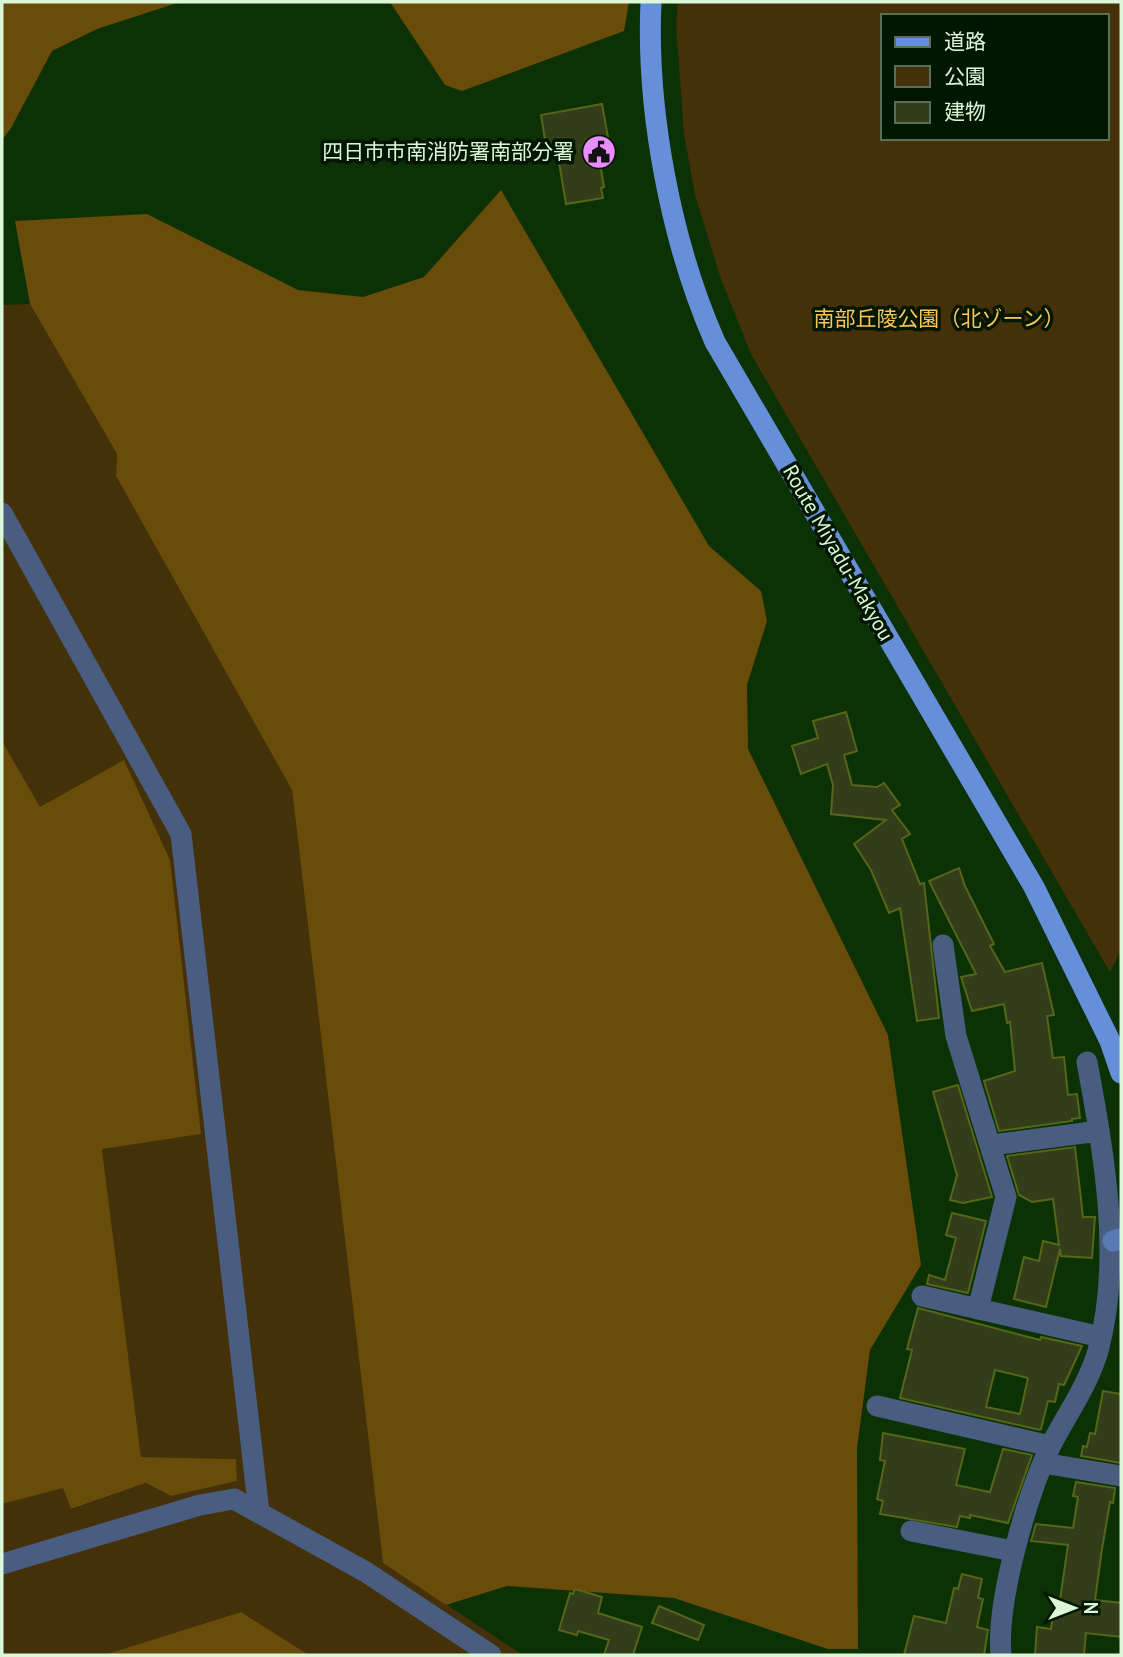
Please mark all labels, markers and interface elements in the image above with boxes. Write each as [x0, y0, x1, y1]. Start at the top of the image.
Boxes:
legend [881, 14, 1109, 140]
text: 道路 [944, 28, 986, 55]
text: 公園 [944, 63, 986, 90]
text: 建物 [944, 98, 986, 125]
public building icon: 四日市市南消防署南部分署 [580, 133, 618, 171]
place label: 四日市市南消防署南部分署 [322, 138, 574, 165]
park label: 南部丘陵公園（北ゾーン） [814, 305, 1064, 332]
street label: Route Miyadu-Makyou [777, 460, 900, 646]
north arrow [1039, 1573, 1109, 1643]
text: N [1079, 1602, 1103, 1614]

